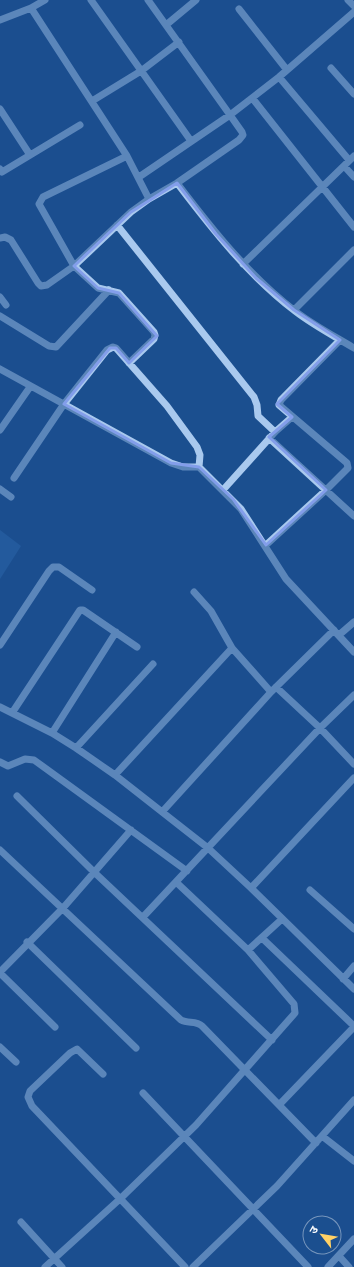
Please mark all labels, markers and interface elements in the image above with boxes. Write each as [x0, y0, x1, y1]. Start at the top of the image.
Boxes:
north arrow [302, 1215, 342, 1255]
text: उ [307, 1224, 322, 1237]

